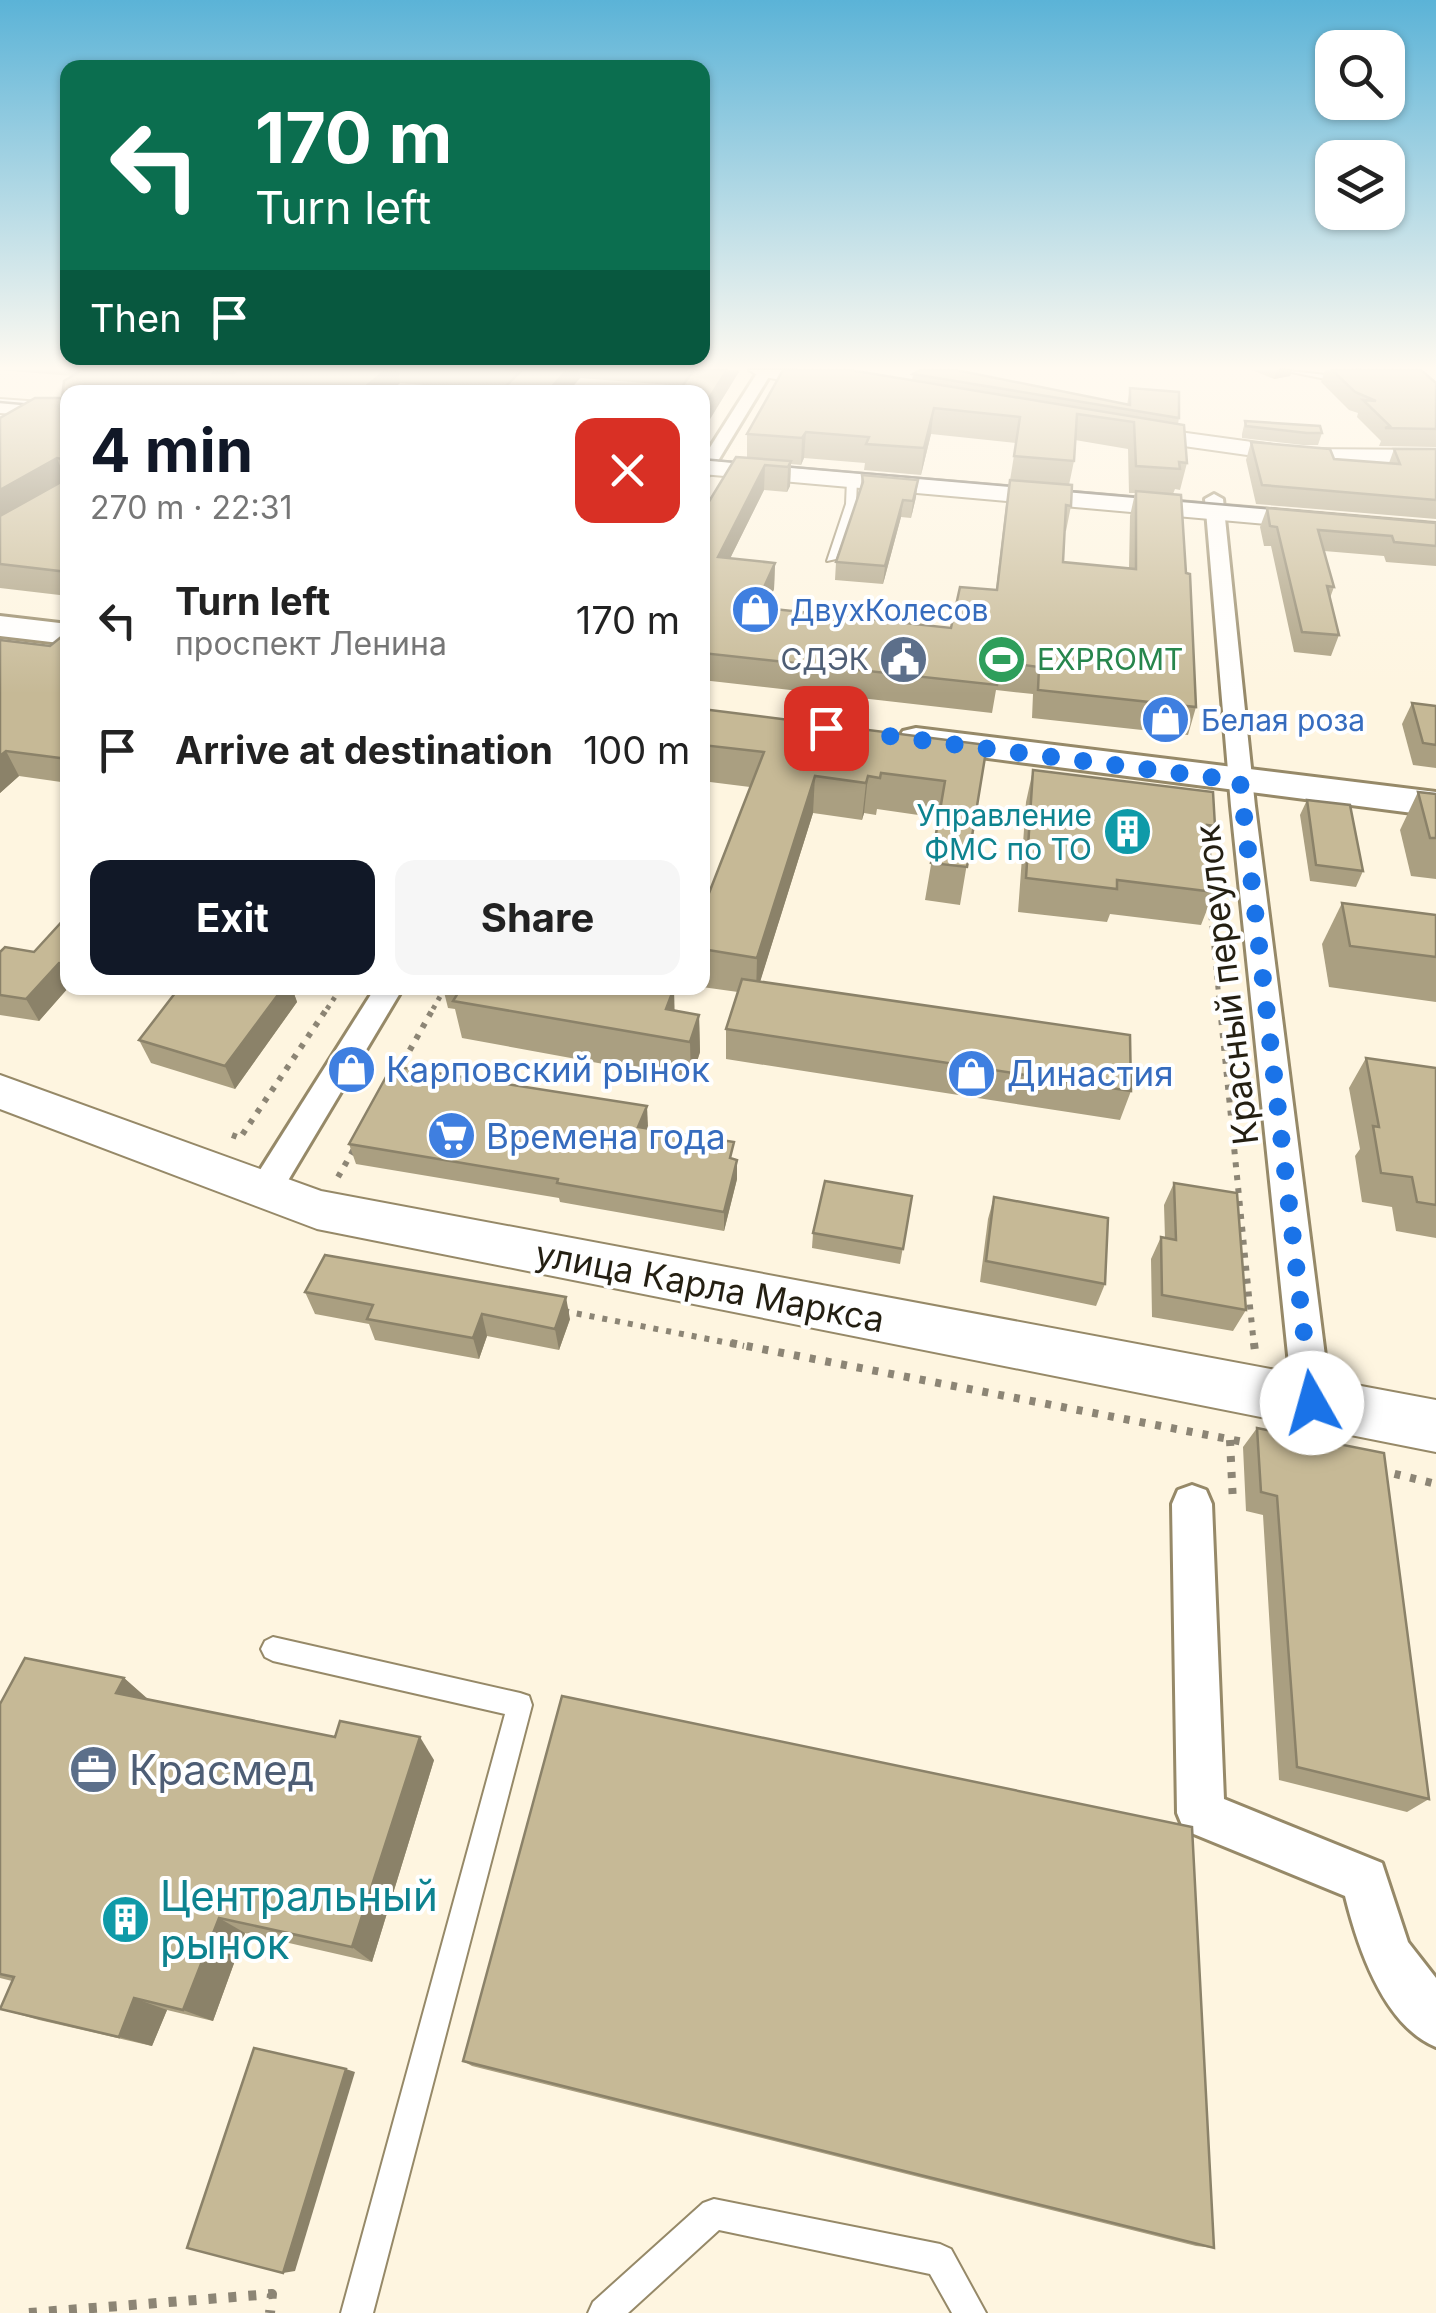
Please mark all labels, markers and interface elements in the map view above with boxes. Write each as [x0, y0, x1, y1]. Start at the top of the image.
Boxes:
map controls [1315, 30, 1405, 230]
button: search [1315, 30, 1405, 120]
text: 170 m [255, 95, 452, 180]
icon: left [90, 100, 220, 230]
button: layers [1315, 140, 1405, 230]
text: Turn left [255, 180, 431, 235]
icon: arrive [202, 290, 257, 345]
text: Then [90, 295, 182, 341]
text: 4 min [90, 414, 253, 486]
button: close [575, 418, 680, 523]
text: 270 m · 22:31 [90, 488, 293, 527]
text: Turn left [175, 578, 330, 624]
shop icon: ДвухКолесов [729, 584, 781, 636]
place label: ДвухКолесов [790, 592, 989, 628]
icon: left [90, 593, 145, 648]
text: 170 m [576, 597, 680, 643]
text: проспект Ленина [175, 624, 447, 663]
public building icon: СДЭК [878, 633, 930, 685]
sports icon: EXPROMT [976, 633, 1028, 685]
place label: СДЭК [780, 641, 869, 677]
place label: EXPROMT [1037, 641, 1183, 677]
pin [784, 686, 869, 771]
shop icon: Белая роза [1140, 694, 1192, 746]
icon: arrive [799, 701, 854, 756]
place label: Белая роза [1201, 702, 1365, 738]
icon: arrive [90, 723, 145, 778]
text: Arrive at destination [175, 727, 553, 773]
text: 100 m [583, 727, 690, 773]
place label: Управление ФМС по ТО [917, 797, 1092, 867]
building icon: Управление ФМС по ТО [1101, 806, 1153, 858]
street label: Красный переулок [1186, 822, 1266, 1147]
button: Exit [90, 860, 375, 975]
button: Share [395, 860, 680, 975]
shop icon: Карповский рынок [325, 1043, 377, 1095]
shop icon: Династия [946, 1047, 998, 1099]
place label: Карповский рынок [386, 1048, 710, 1090]
place label: Династия [1007, 1052, 1174, 1094]
supermarket icon: Времена года [425, 1110, 477, 1162]
place label: Времена года [486, 1115, 726, 1157]
street label: улица Карла Маркса [532, 1232, 888, 1340]
position arrow [1260, 1351, 1364, 1455]
office icon: Красмед [68, 1743, 120, 1795]
place label: Красмед [129, 1744, 314, 1795]
place label: Центральный рынок [160, 1870, 438, 1969]
building icon: Центральный рынок [99, 1893, 151, 1945]

